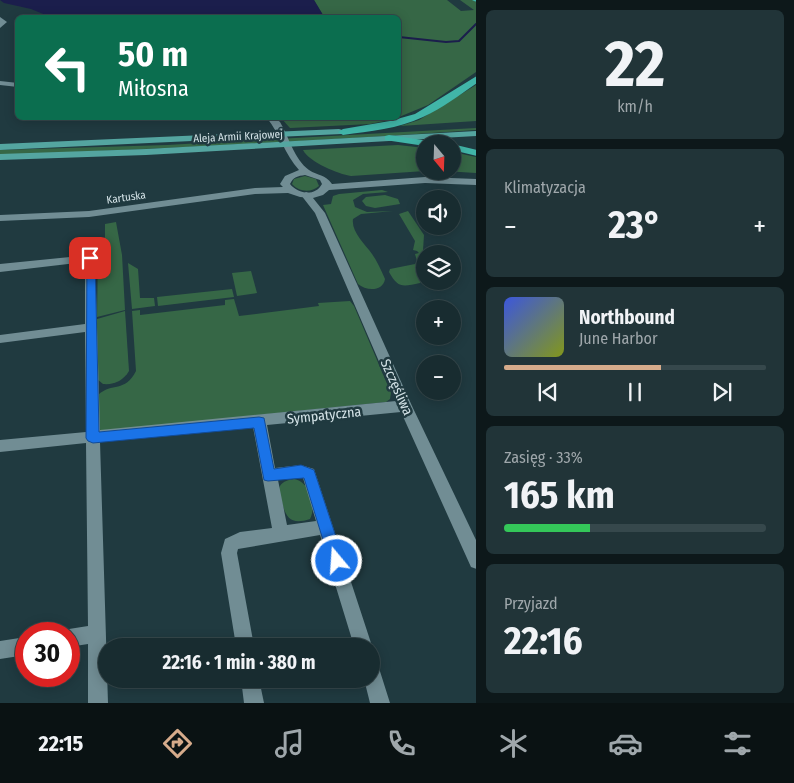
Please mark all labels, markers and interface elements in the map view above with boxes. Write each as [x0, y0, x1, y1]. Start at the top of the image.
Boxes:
text: 22 [605, 25, 665, 103]
text: 50 m [118, 33, 188, 75]
icon: left [35, 35, 100, 100]
text: Miłosna [118, 75, 189, 102]
text: km/h [617, 97, 653, 116]
street label: Aleja Armii Krajowej [193, 128, 283, 145]
north arrow [416, 135, 461, 180]
map controls [416, 135, 461, 400]
text: Klimatyzacja [504, 178, 586, 197]
street label: Kartuska [106, 188, 146, 207]
button: sound [416, 190, 461, 235]
text: 23° [608, 202, 662, 248]
text: − [504, 210, 517, 243]
text: + [753, 210, 766, 243]
pin [69, 237, 111, 279]
icon: arrive [76, 244, 104, 272]
button: layers [416, 245, 461, 290]
button: + [416, 300, 461, 345]
text: Northbound [579, 306, 675, 329]
text: June Harbor [579, 329, 657, 348]
button: − [416, 355, 461, 400]
street label: Szczęśliwa [377, 357, 416, 418]
icon: previous [534, 378, 562, 406]
icon: pause [621, 378, 649, 406]
icon: next [708, 378, 736, 406]
street label: Sympatyczna [286, 403, 362, 428]
text: Zasięg · 33% [504, 448, 583, 467]
text: 165 km [504, 472, 615, 518]
position arrow [310, 534, 362, 586]
text: Przyjazd [504, 594, 558, 613]
text: 22:16 [504, 618, 583, 664]
speed limit sign: 30 [15, 622, 80, 687]
text: 22:16 · 1 min · 380 m [163, 651, 316, 674]
icon: directions [160, 726, 195, 761]
icon: music [272, 726, 307, 761]
icon: phone [384, 726, 419, 761]
icon: climate [496, 726, 531, 761]
icon: car [608, 726, 643, 761]
icon: filters [720, 726, 755, 761]
text: 22:15 [39, 730, 83, 757]

